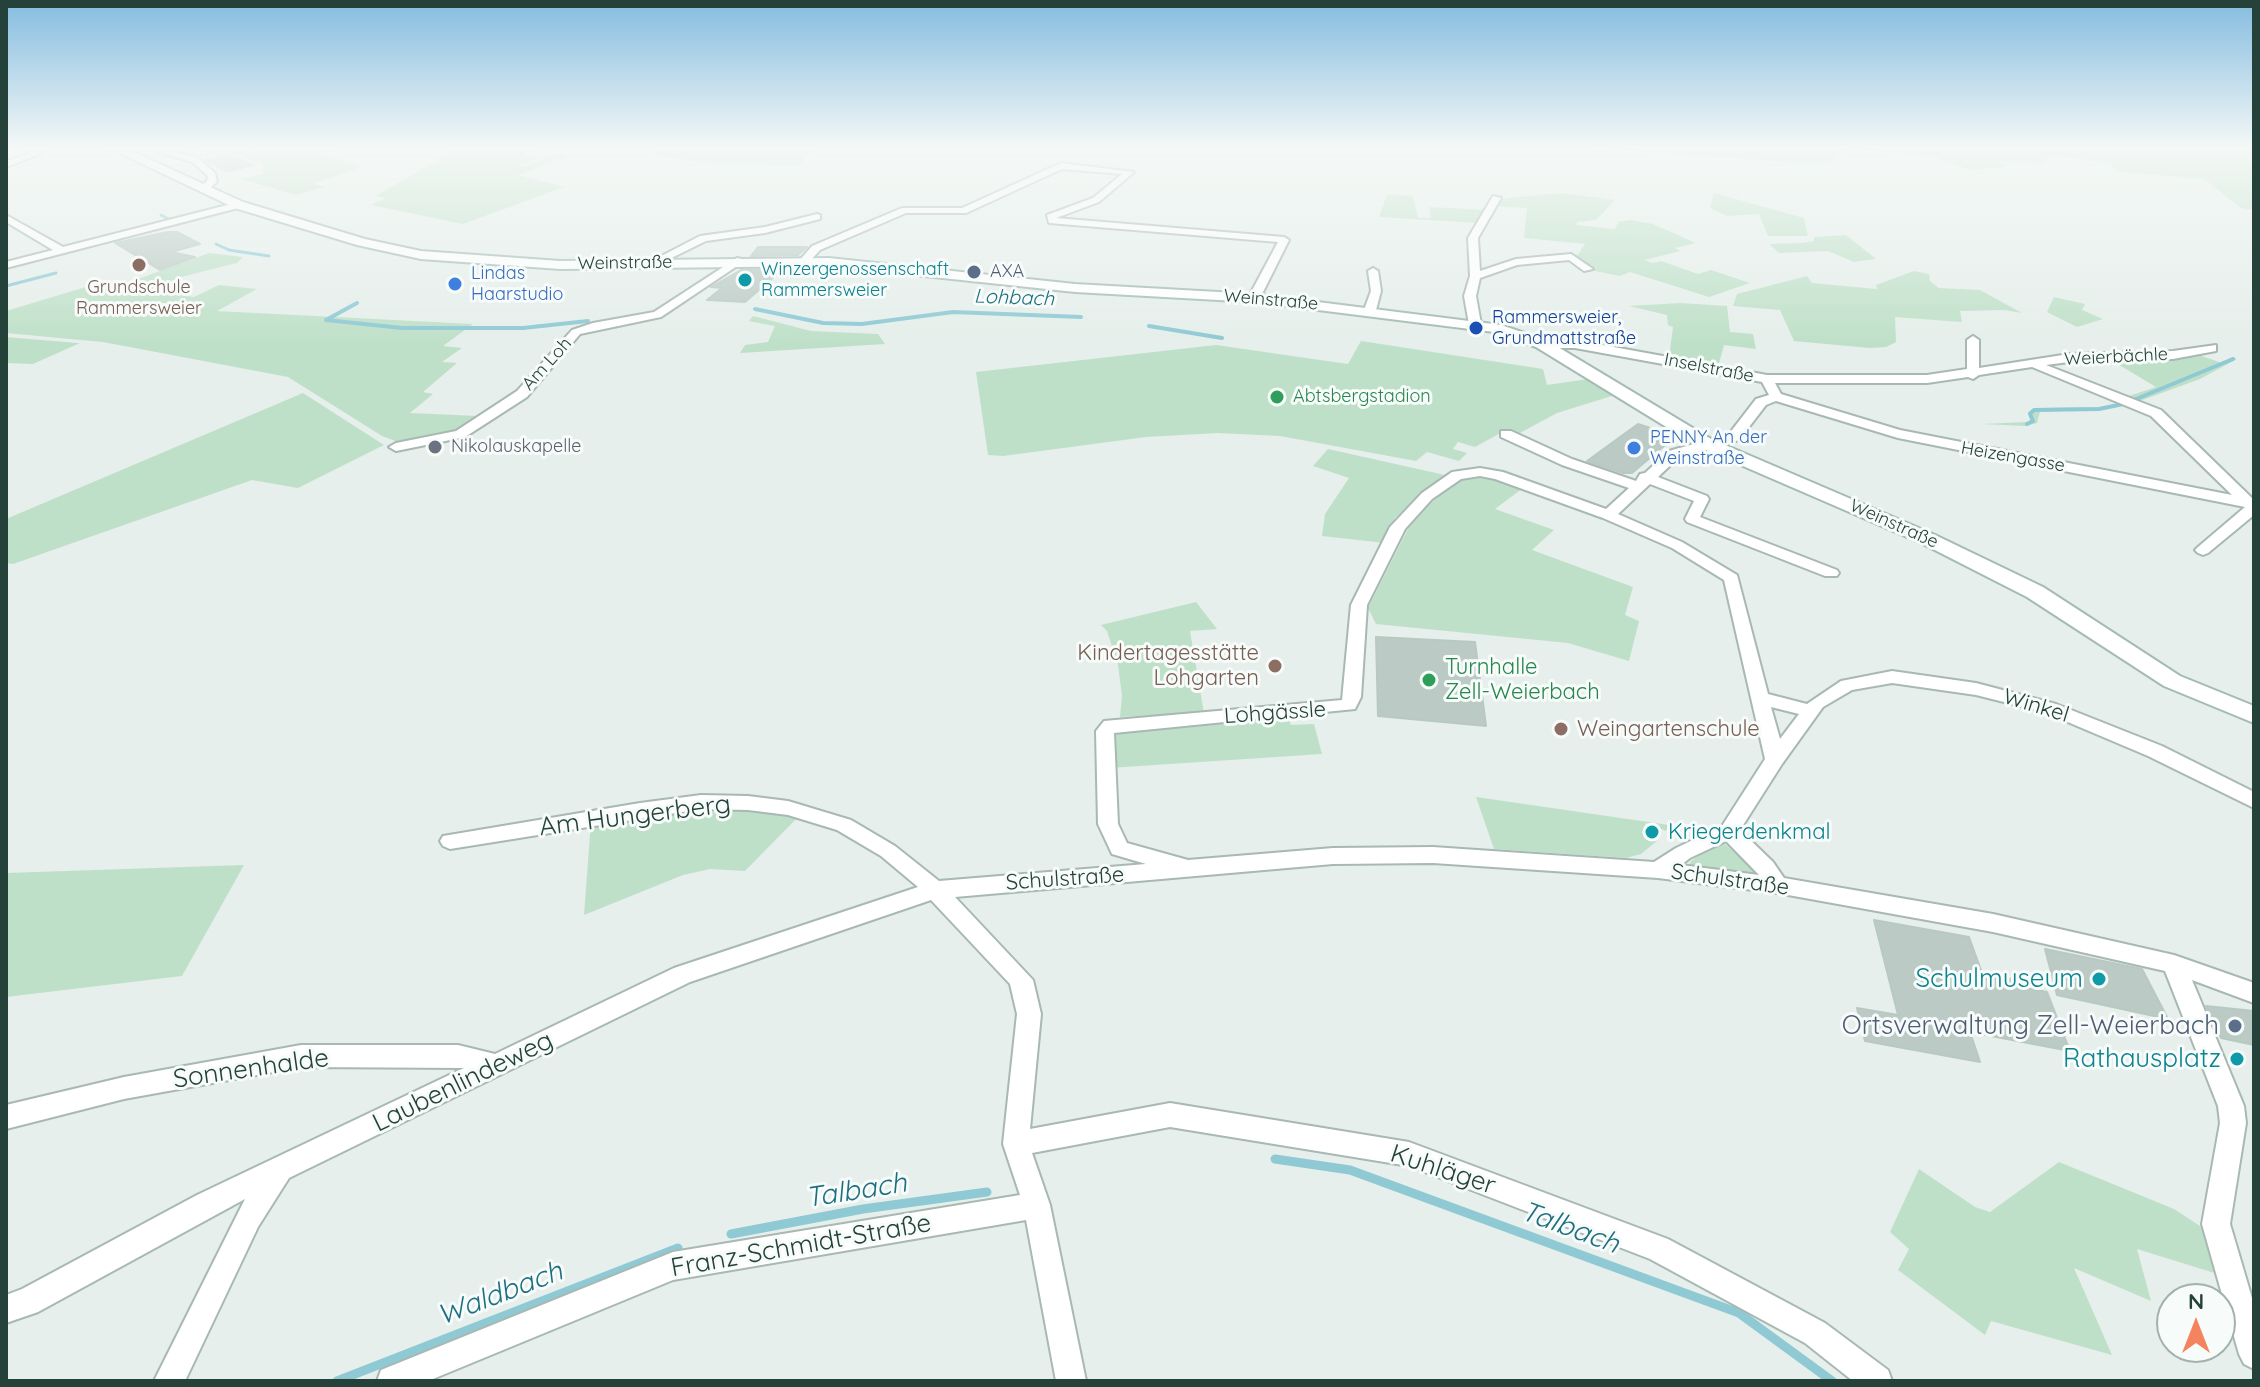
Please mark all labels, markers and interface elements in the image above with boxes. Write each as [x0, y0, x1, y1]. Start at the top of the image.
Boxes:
street label: Weinstraße [577, 251, 673, 275]
marker: Grundschule Rammersweier [130, 256, 148, 274]
place label: Winzergenossenschaft Rammersweier [761, 259, 949, 302]
place label: AXA [990, 261, 1024, 283]
place label: Lindas Haarstudio [471, 263, 563, 306]
marker: AXA [965, 263, 983, 281]
marker: Winzergenossenschaft Rammersweier [736, 271, 754, 289]
marker: Lindas Haarstudio [446, 275, 464, 293]
place label: Grundschule Rammersweier [76, 277, 202, 320]
water label: Lohbach [974, 285, 1054, 311]
street label: Weinstraße [1223, 285, 1319, 315]
place label: Rammersweier, Grundmattstraße [1492, 307, 1636, 350]
marker: Rammersweier, Grundmattstraße [1467, 319, 1485, 337]
street label: Am Loh [518, 333, 576, 395]
street label: Weierbächle [2064, 344, 2168, 370]
street label: Inselstraße [1662, 349, 1756, 387]
place label: Abtsbergstadion [1293, 386, 1431, 408]
marker: Abtsbergstadion [1268, 388, 1286, 406]
place label: PENNY An der Weinstraße [1650, 427, 1767, 470]
place label: Nikolauskapelle [451, 436, 581, 458]
street label: Heizengasse [1959, 437, 2067, 477]
marker: Nikolauskapelle [426, 438, 444, 456]
marker: PENNY An der Weinstraße [1625, 439, 1643, 457]
street label: Weinstraße [1846, 495, 1942, 553]
place label: Kindertagesstätte Lohgarten [1077, 640, 1259, 692]
place label: Turnhalle Zell-Weierbach [1445, 654, 1600, 706]
marker: Kindertagesstätte Lohgarten [1266, 657, 1284, 675]
marker: Turnhalle Zell-Weierbach [1420, 671, 1438, 689]
street label: Winkel [2000, 684, 2072, 728]
street label: Lohgässle [1223, 696, 1327, 730]
place label: Weingartenschule [1577, 716, 1760, 742]
marker: Weingartenschule [1552, 720, 1570, 738]
street label: Am Hungerberg [537, 789, 733, 843]
place label: Kriegerdenkmal [1668, 819, 1831, 845]
marker: Kriegerdenkmal [1643, 823, 1661, 841]
street label: Schulstraße [1669, 859, 1791, 901]
street label: Schulstraße [1005, 862, 1125, 896]
place label: Schulmuseum [1915, 963, 2083, 995]
marker: Schulmuseum [2090, 970, 2108, 988]
place label: Ortsverwaltung Zell-Weierbach [1842, 1010, 2219, 1042]
marker: Ortsverwaltung Zell-Weierbach [2226, 1017, 2244, 1035]
street label: Laubenlindeweg [368, 1025, 558, 1139]
street label: Sonnenhalde [171, 1043, 331, 1095]
place label: Rathausplatz [2063, 1043, 2221, 1075]
marker: Rathausplatz [2228, 1050, 2246, 1068]
street label: Kuhläger [1386, 1138, 1500, 1202]
water label: Talbach [803, 1166, 909, 1216]
water label: Talbach [1516, 1195, 1624, 1261]
street label: Franz-Schmidt-Straße [668, 1208, 934, 1284]
water label: Waldbach [433, 1255, 567, 1333]
north arrow [2156, 1283, 2236, 1363]
text: N [2188, 1287, 2204, 1315]

